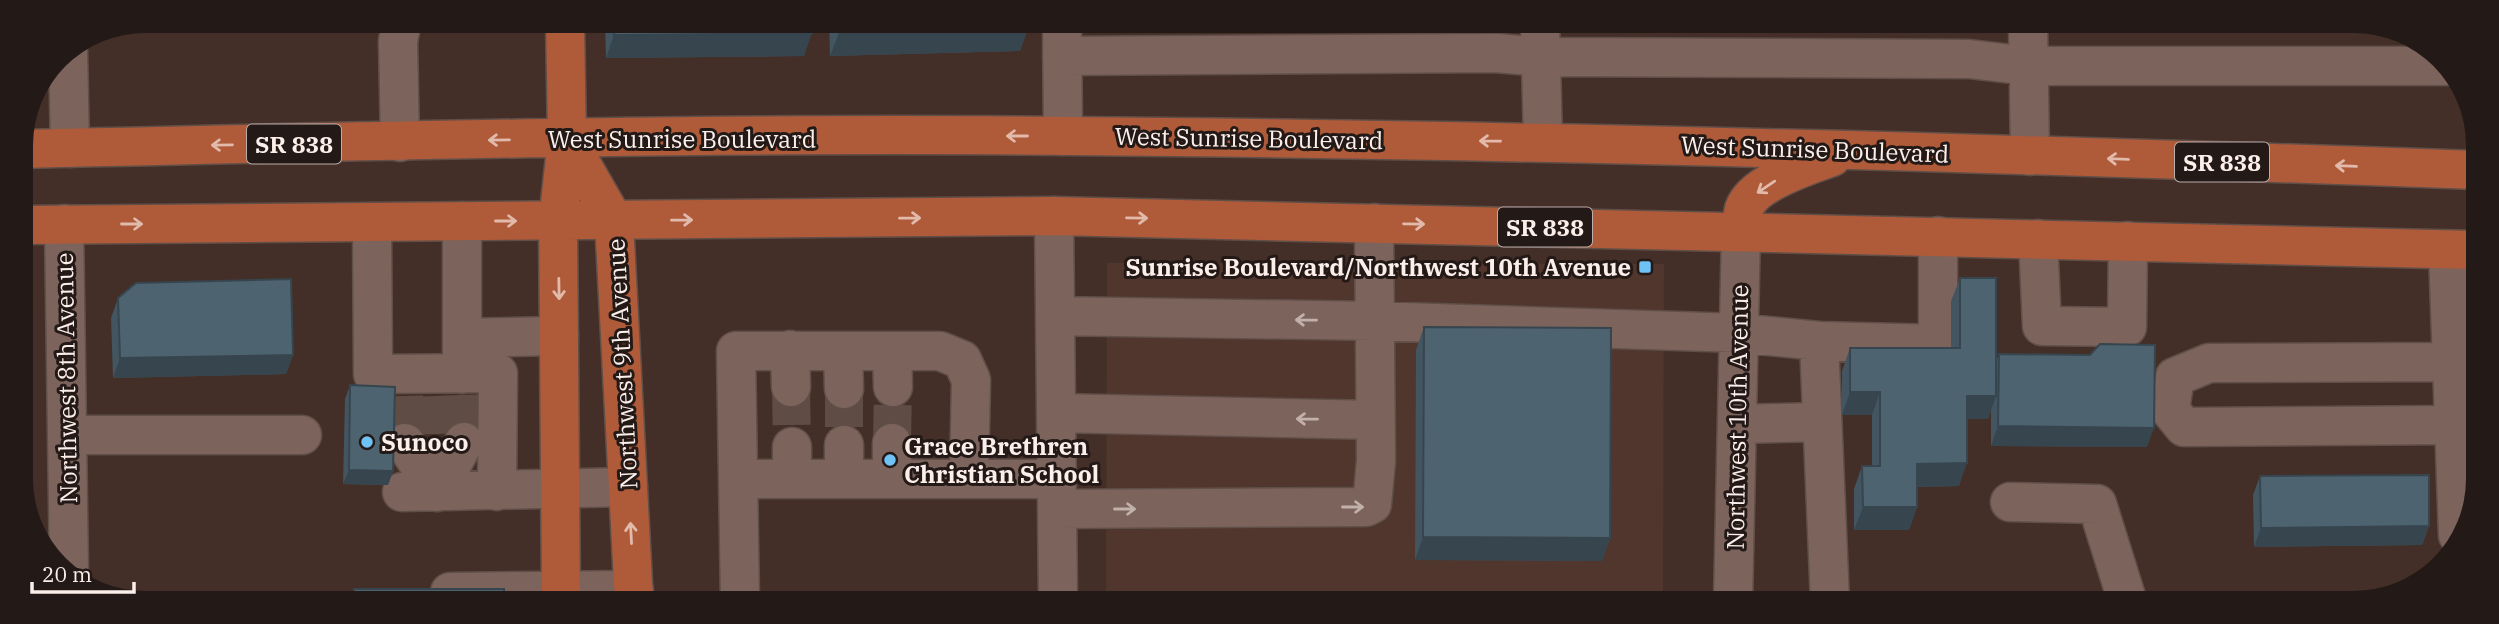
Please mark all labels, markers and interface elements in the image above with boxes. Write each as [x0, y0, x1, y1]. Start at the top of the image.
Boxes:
street label: West Sunrise Boulevard [1114, 120, 1384, 156]
street label: West Sunrise Boulevard [548, 123, 816, 155]
road number: SR 838 [247, 125, 341, 164]
street label: West Sunrise Boulevard [1680, 128, 1950, 170]
one-way arrow [1006, 129, 1029, 143]
one-way arrow [488, 134, 511, 147]
one-way arrow [1479, 135, 1502, 148]
one-way arrow [211, 138, 234, 152]
road number: SR 838 [2175, 142, 2269, 182]
one-way arrow [2107, 152, 2130, 165]
one-way arrow [2335, 159, 2358, 172]
one-way arrow [1757, 180, 1776, 194]
road number: SR 838 [1498, 208, 1592, 246]
one-way arrow [898, 211, 921, 225]
one-way arrow [1126, 211, 1149, 225]
one-way arrow [671, 213, 694, 227]
one-way arrow [495, 214, 518, 228]
one-way arrow [120, 217, 143, 230]
one-way arrow [1402, 217, 1425, 231]
street label: Northwest 9th Avenue [599, 238, 645, 490]
place label: Sunrise Boulevard/Northwest 10th Avenue [1125, 251, 1631, 283]
street label: Northwest 8th Avenue [48, 252, 84, 504]
marker: Sunrise Boulevard/Northwest 10th Avenue [1637, 259, 1653, 275]
one-way arrow [552, 277, 565, 300]
street label: Northwest 10th Avenue [1719, 284, 1755, 550]
one-way arrow [1295, 313, 1318, 327]
one-way arrow [1296, 412, 1319, 425]
place label: Sunoco [381, 426, 468, 458]
place label: Grace Brethren Christian School [904, 430, 1100, 490]
marker: Sunoco [359, 434, 375, 450]
marker: Grace Brethren Christian School [882, 452, 898, 468]
one-way arrow [1341, 500, 1364, 514]
one-way arrow [1113, 502, 1136, 516]
one-way arrow [624, 522, 637, 545]
scale bar [32, 550, 133, 594]
text: 20 m [42, 560, 92, 588]

